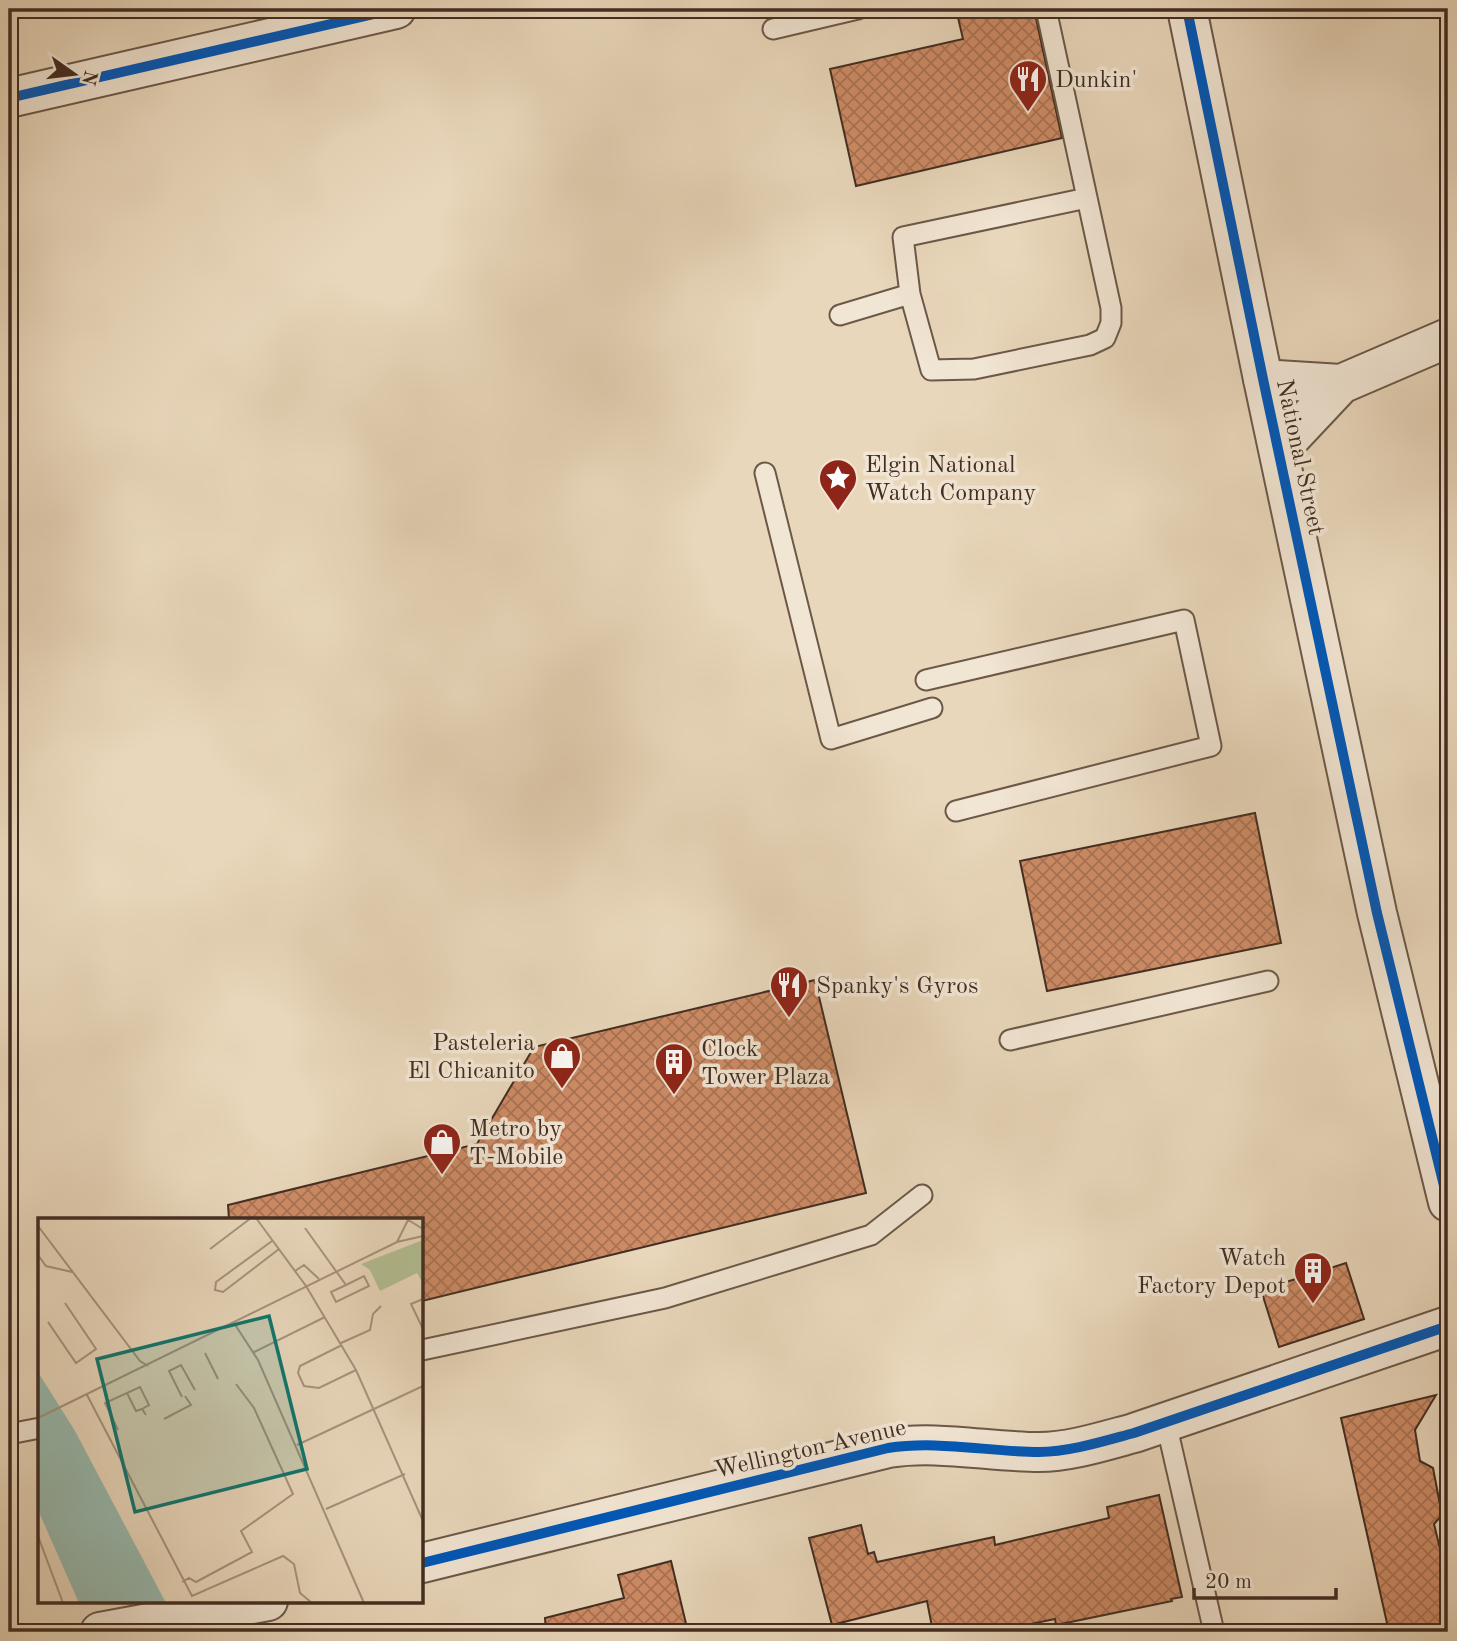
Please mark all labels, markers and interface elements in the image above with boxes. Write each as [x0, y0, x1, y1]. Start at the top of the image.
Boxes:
north arrow [38, 38, 108, 108]
restaurant icon: Dunkin' [1007, 58, 1049, 113]
text: N [77, 68, 99, 87]
place label: Dunkin' [1055, 69, 1137, 93]
street label: National Street [1271, 377, 1327, 538]
place label: Elgin National Watch Company [865, 454, 1036, 506]
place icon: Elgin National Watch Company [817, 457, 859, 512]
restaurant icon: Spanky's Gyros [768, 964, 810, 1019]
place label: Spanky's Gyros [816, 975, 978, 999]
place label: Pasteleria El Chicanito [408, 1032, 535, 1084]
shop icon: Pasteleria El Chicanito [541, 1035, 583, 1090]
place label: Clock Tower Plaza [701, 1038, 830, 1090]
building icon: Clock Tower Plaza [653, 1041, 695, 1096]
place label: Metro by T-Mobile [469, 1118, 563, 1170]
shop icon: Metro by T-Mobile [421, 1121, 463, 1176]
inset map [38, 1218, 424, 1602]
place label: Watch Factory Depot [1137, 1247, 1286, 1299]
building icon: Watch Factory Depot [1292, 1250, 1334, 1305]
street label: Wellington Avenue [712, 1416, 909, 1484]
scale bar [1194, 1557, 1336, 1601]
text: 20 m [1205, 1572, 1252, 1593]

